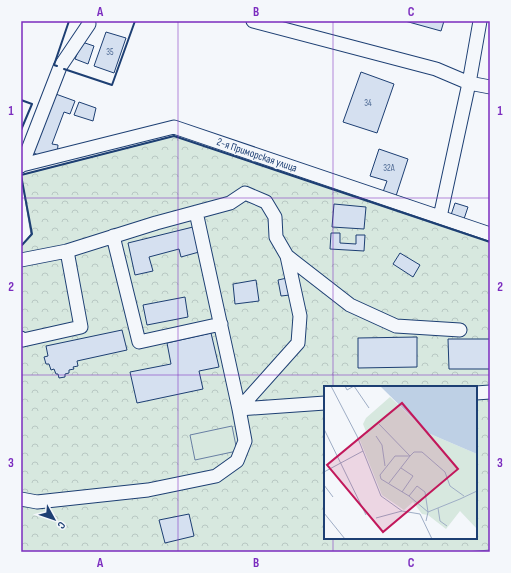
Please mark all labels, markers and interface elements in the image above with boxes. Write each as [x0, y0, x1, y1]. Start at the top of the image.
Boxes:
text: A [96, 4, 104, 20]
text: B [253, 4, 259, 20]
text: C [408, 4, 415, 20]
house number: 35 [106, 47, 114, 58]
house number: 34 [364, 98, 372, 109]
text: 1 [8, 103, 14, 119]
text: 1 [497, 103, 503, 119]
street label: 2-я Приморская улица [215, 135, 299, 175]
house number: 32А [383, 163, 395, 174]
text: 2 [8, 279, 14, 295]
text: 2 [497, 279, 503, 295]
inset map [324, 386, 477, 539]
text: 3 [8, 455, 14, 471]
text: 3 [497, 455, 503, 471]
north arrow [34, 499, 74, 539]
text: С [54, 519, 68, 532]
text: A [96, 555, 104, 571]
text: B [253, 555, 259, 571]
text: C [408, 555, 415, 571]

